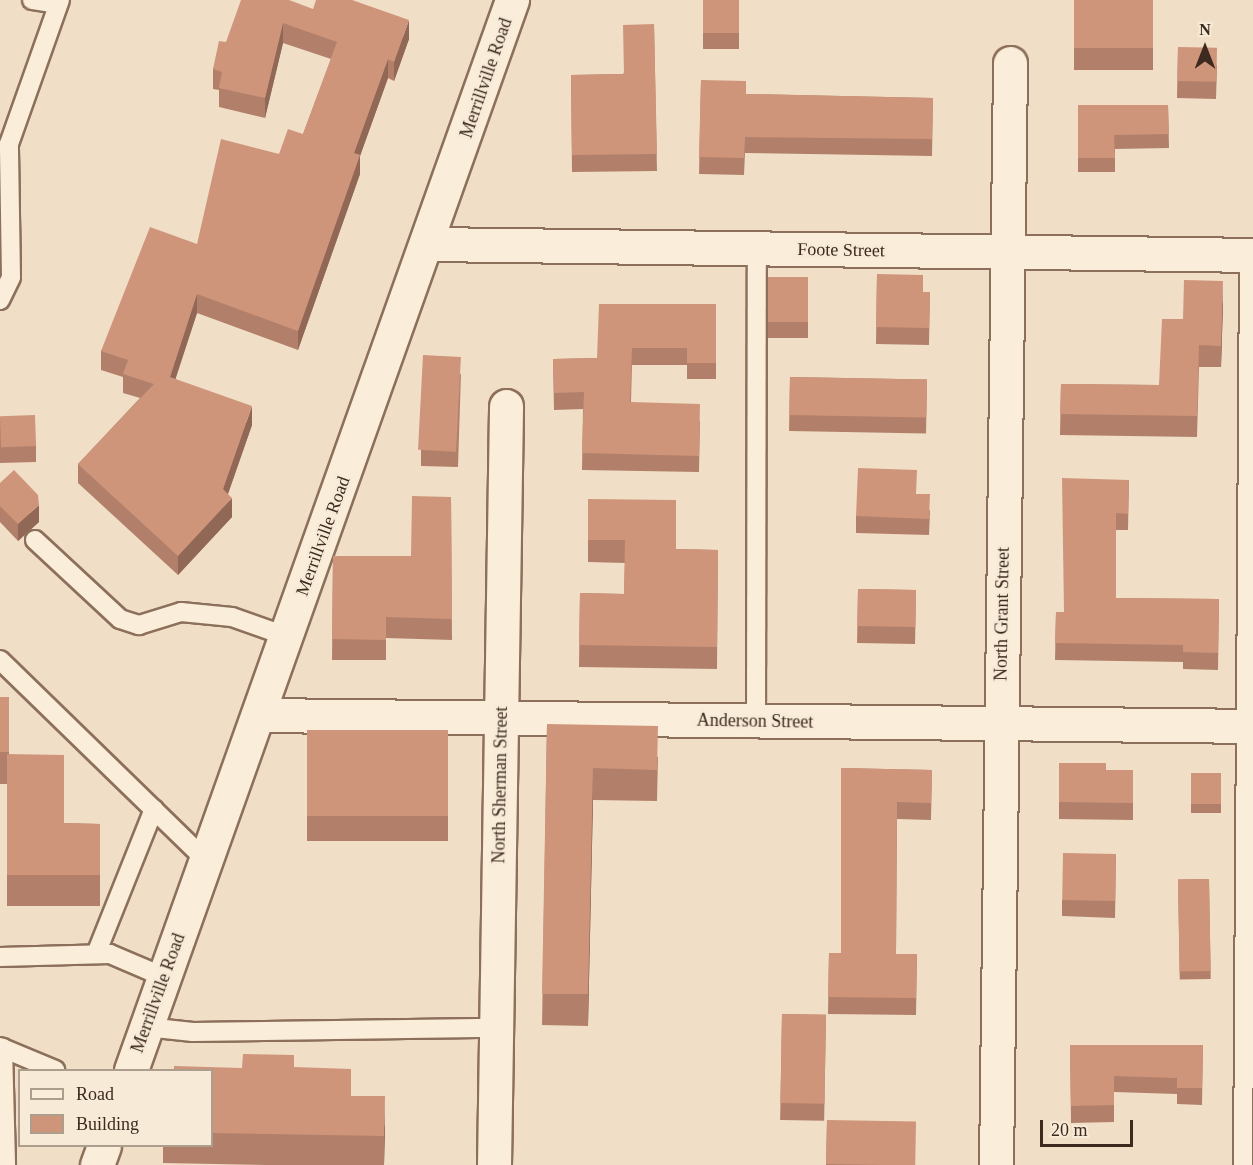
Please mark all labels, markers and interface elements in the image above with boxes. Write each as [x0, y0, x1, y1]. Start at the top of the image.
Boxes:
street label: Merrillville Road [455, 15, 517, 141]
north arrow [1175, 18, 1235, 78]
text: N [1199, 21, 1211, 38]
street label: Foote Street [797, 238, 885, 262]
street label: Merrillville Road [291, 473, 355, 599]
street label: North Grant Street [990, 547, 1014, 681]
street label: North Sherman Street [488, 706, 512, 864]
street label: Anderson Street [697, 709, 813, 733]
street label: Merrillville Road [126, 930, 190, 1056]
legend [18, 1069, 213, 1147]
text: Road [76, 1084, 114, 1104]
scale bar [1043, 1108, 1136, 1146]
text: Building [76, 1114, 139, 1134]
text: 20 m [1051, 1120, 1088, 1140]

